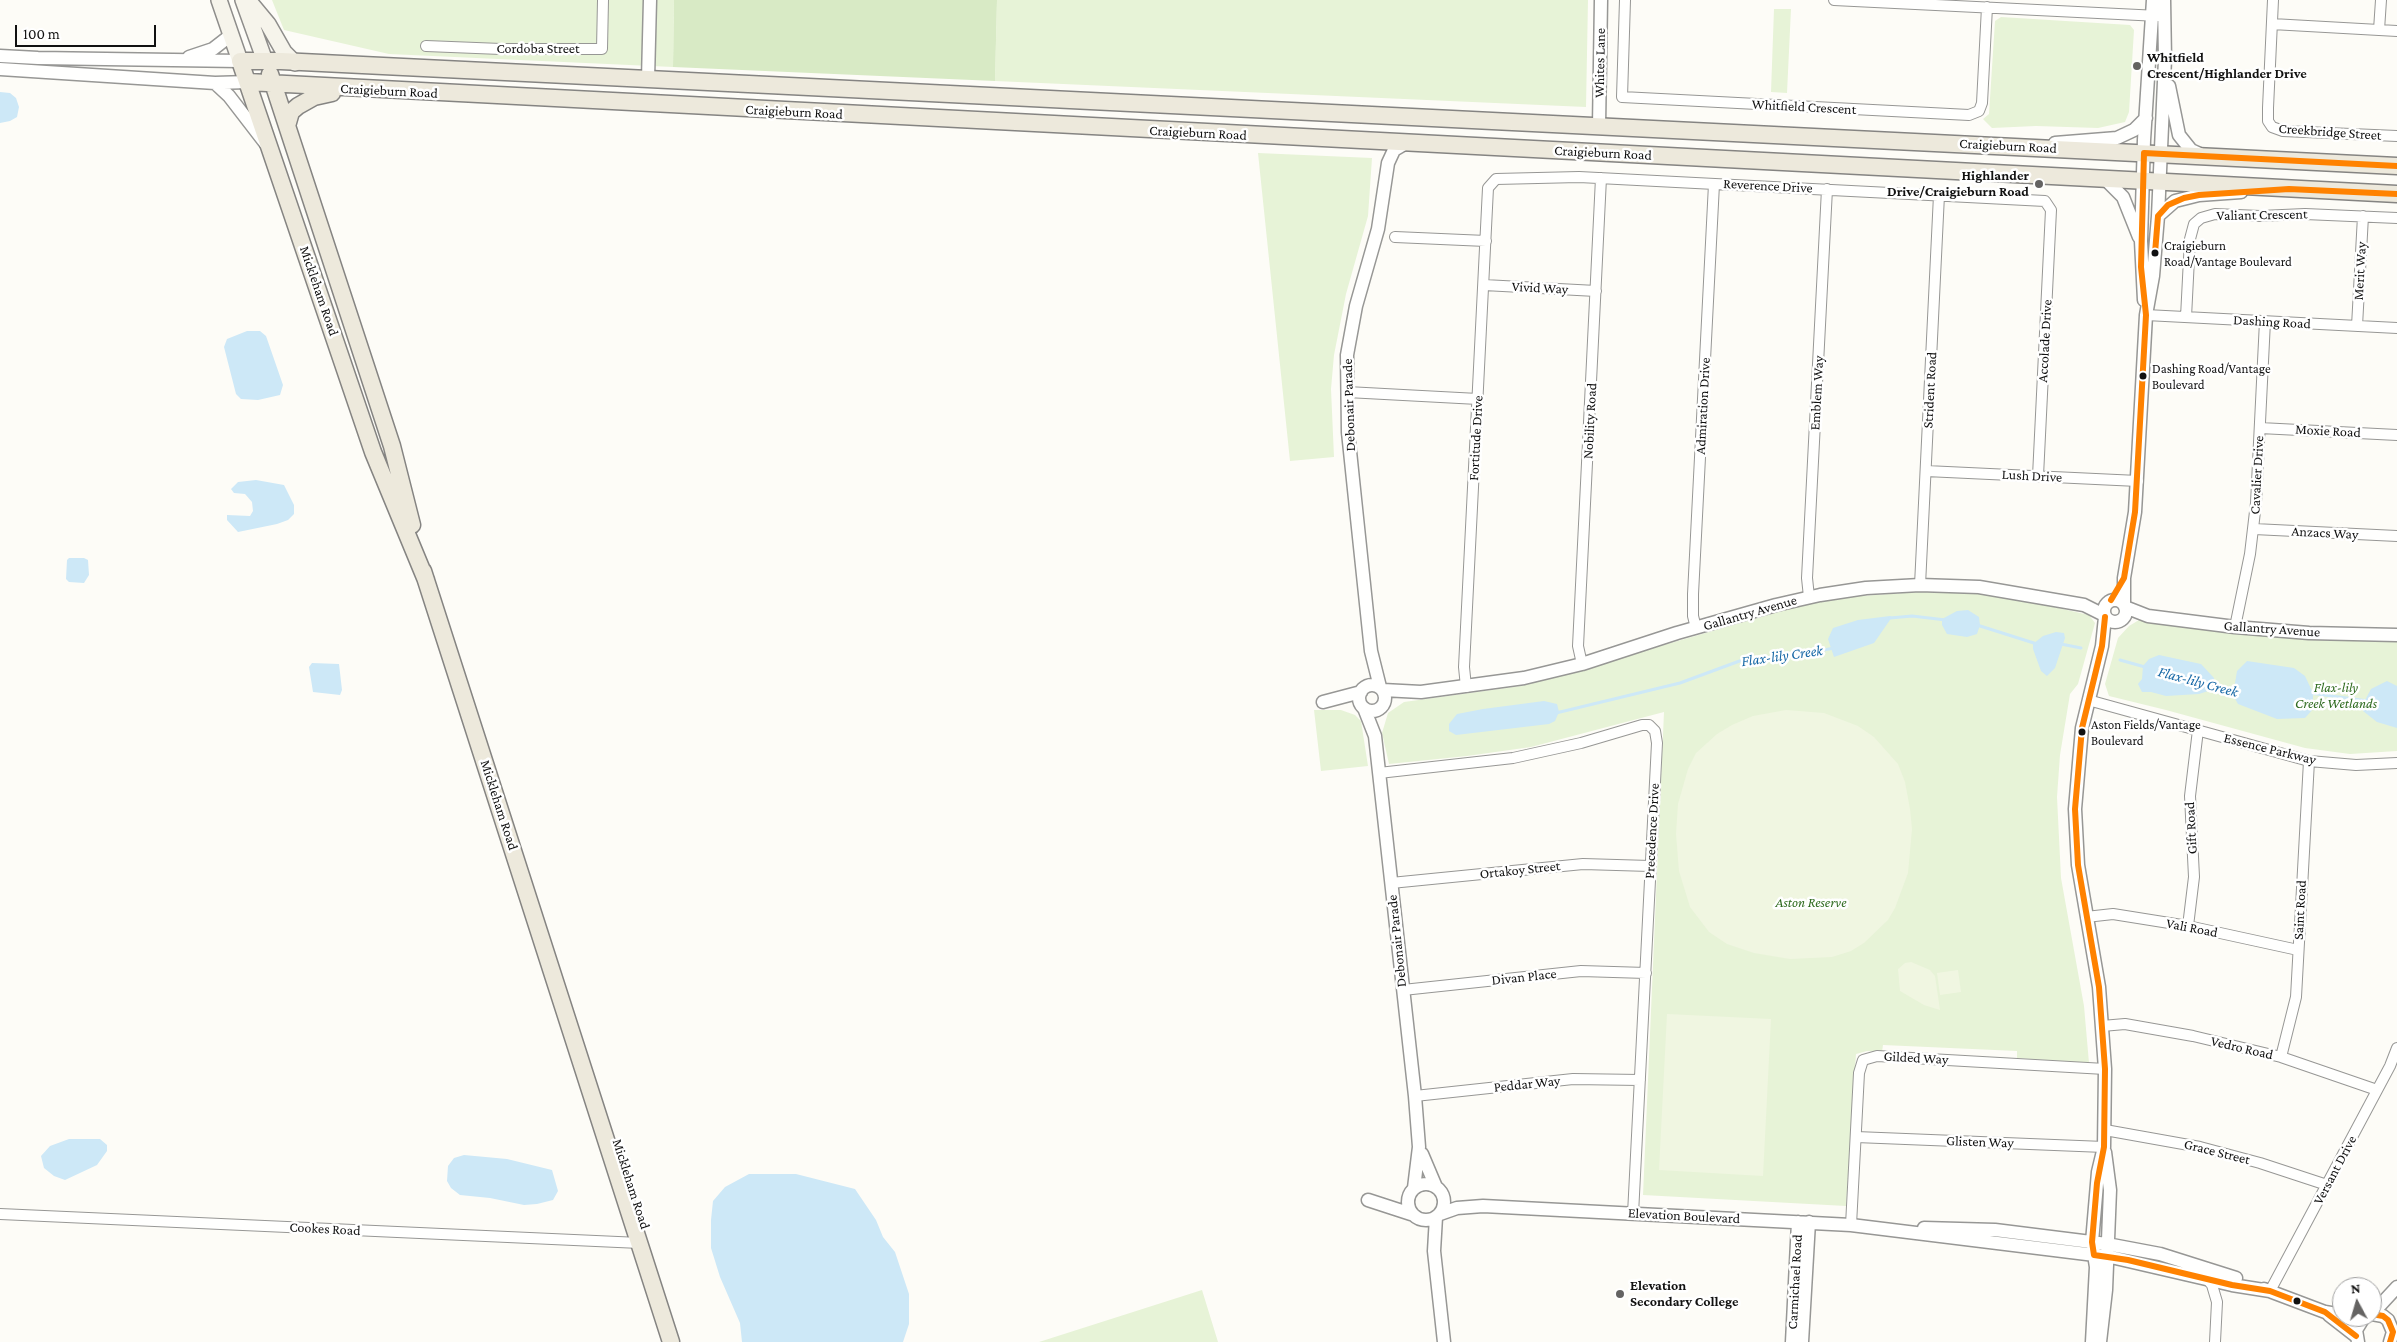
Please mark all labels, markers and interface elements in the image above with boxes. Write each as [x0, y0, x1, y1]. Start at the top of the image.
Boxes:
scale bar [18, 15, 159, 47]
text: 100 m [23, 26, 60, 42]
street label: Whites Lane [1591, 28, 1609, 98]
street label: Cordoba Street [496, 41, 580, 57]
place label: Whitfield Crescent/Highlander Drive [2147, 50, 2307, 82]
marker: Whitfield Crescent/Highlander Drive [2131, 60, 2143, 72]
street label: Craigieburn Road [340, 80, 438, 102]
street label: Whitfield Crescent [1751, 96, 1857, 118]
street label: Craigieburn Road [745, 101, 843, 123]
street label: Creekbridge Street [2278, 120, 2382, 144]
street label: Craigieburn Road [1149, 122, 1247, 144]
street label: Craigieburn Road [1959, 135, 2057, 157]
street label: Craigieburn Road [1554, 142, 1652, 164]
place label: Highlander Drive/Craigieburn Road [1887, 168, 2029, 200]
street label: Reverence Drive [1723, 175, 1813, 197]
marker: Highlander Drive/Craigieburn Road [2033, 178, 2045, 190]
street label: Valiant Crescent [2216, 206, 2308, 224]
place label: Craigieburn Road/Vantage Boulevard [2164, 238, 2292, 269]
street label: Merit Way [2350, 241, 2370, 301]
street label: Mickleham Road [296, 244, 342, 338]
marker: Craigieburn Road/Vantage Boulevard [2150, 248, 2160, 258]
street label: Vivid Way [1511, 278, 1569, 298]
street label: Accolade Drive [2034, 299, 2056, 383]
street label: Dashing Road [2233, 312, 2311, 332]
street label: Strident Road [1920, 351, 1940, 429]
street label: Emblem Way [1807, 355, 1827, 431]
street label: Admiration Drive [1692, 357, 1714, 455]
street label: Debonair Parade [1339, 358, 1359, 452]
place label: Dashing Road/Vantage Boulevard [2152, 361, 2271, 392]
marker: Dashing Road/Vantage Boulevard [2138, 371, 2148, 381]
street label: Nobility Road [1580, 382, 1600, 460]
street label: Fortitude Drive [1465, 395, 1487, 481]
street label: Moxie Road [2295, 421, 2361, 441]
street label: Cavalier Drive [2247, 435, 2267, 515]
street label: Lush Drive [2001, 466, 2063, 486]
street label: Anzacs Way [2291, 523, 2359, 543]
street label: Gallantry Avenue [1701, 592, 1799, 634]
street label: Gallantry Avenue [2223, 617, 2321, 641]
water label: Flax-lily Creek [1740, 641, 1824, 671]
water label: Flax-lily Creek [2156, 663, 2240, 701]
park label: Flax-lily Creek Wetlands [2295, 680, 2377, 712]
place label: Aston Fields/Vantage Boulevard [2091, 717, 2201, 748]
marker: Aston Fields/Vantage Boulevard [2077, 727, 2087, 737]
street label: Essence Parkway [2222, 729, 2318, 769]
street label: Mickleham Road [477, 758, 521, 852]
street label: Precedence Drive [1641, 783, 1663, 879]
street label: Gift Road [2181, 801, 2201, 855]
street label: Ortakoy Street [1479, 857, 1561, 883]
street label: Saint Road [2290, 880, 2310, 940]
street label: Debonair Parade [1384, 894, 1410, 988]
park label: Aston Reserve [1776, 895, 1846, 911]
street label: Vali Road [2165, 915, 2219, 941]
street label: Divan Place [1491, 965, 1557, 989]
street label: Vedro Road [2209, 1033, 2275, 1063]
street label: Gilded Way [1883, 1048, 1949, 1068]
street label: Peddar Way [1493, 1072, 1561, 1096]
street label: Glisten Way [1946, 1132, 2014, 1152]
street label: Versant Drive [2310, 1133, 2360, 1207]
street label: Grace Street [2182, 1136, 2252, 1168]
street label: Mickleham Road [609, 1137, 653, 1231]
street label: Elevation Boulevard [1627, 1205, 1741, 1227]
street label: Cookes Road [289, 1219, 361, 1239]
street label: Carmichael Road [1784, 1234, 1806, 1330]
north arrow [2332, 1277, 2382, 1327]
place label: Elevation Secondary College [1630, 1278, 1739, 1310]
text: N [2350, 1280, 2361, 1297]
marker: Elevation Secondary College [1614, 1288, 1626, 1300]
unlabelled marker [2292, 1296, 2302, 1306]

